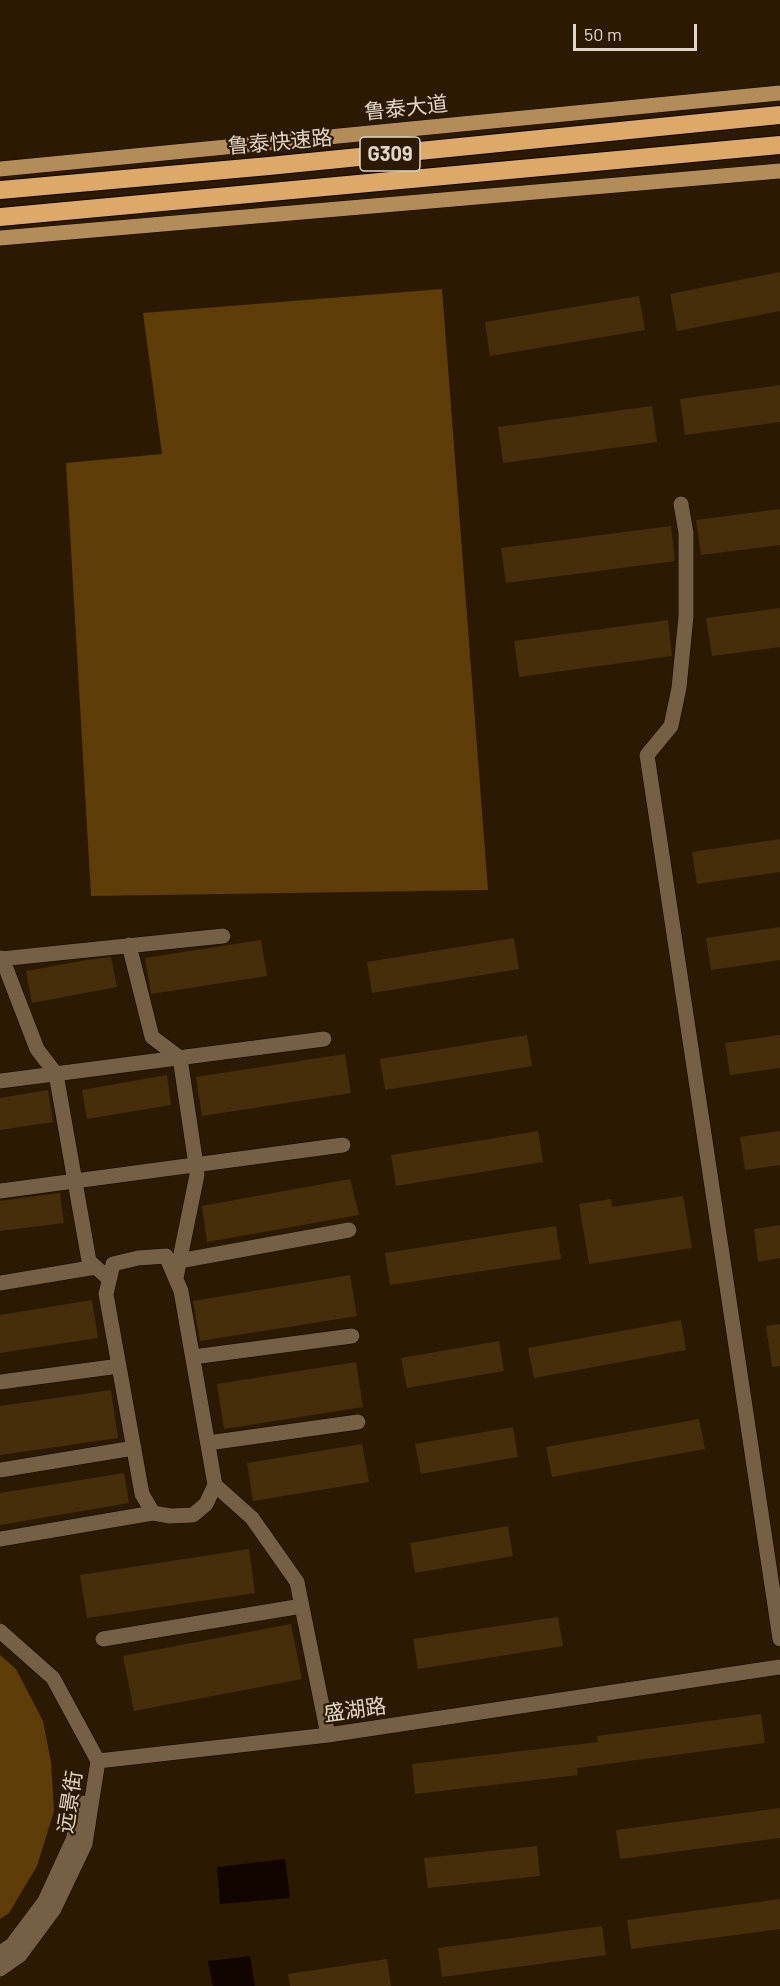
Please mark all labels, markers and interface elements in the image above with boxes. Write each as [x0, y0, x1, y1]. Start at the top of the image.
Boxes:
scale bar [576, 12, 700, 50]
text: 50 m [584, 23, 622, 45]
street label: 鲁泰大道 [363, 91, 449, 125]
street label: 鲁泰快速路 [227, 125, 333, 159]
road number: G309 [360, 137, 420, 171]
street label: 盛湖路 [322, 1693, 388, 1727]
street label: 远景街 [53, 1769, 87, 1835]

